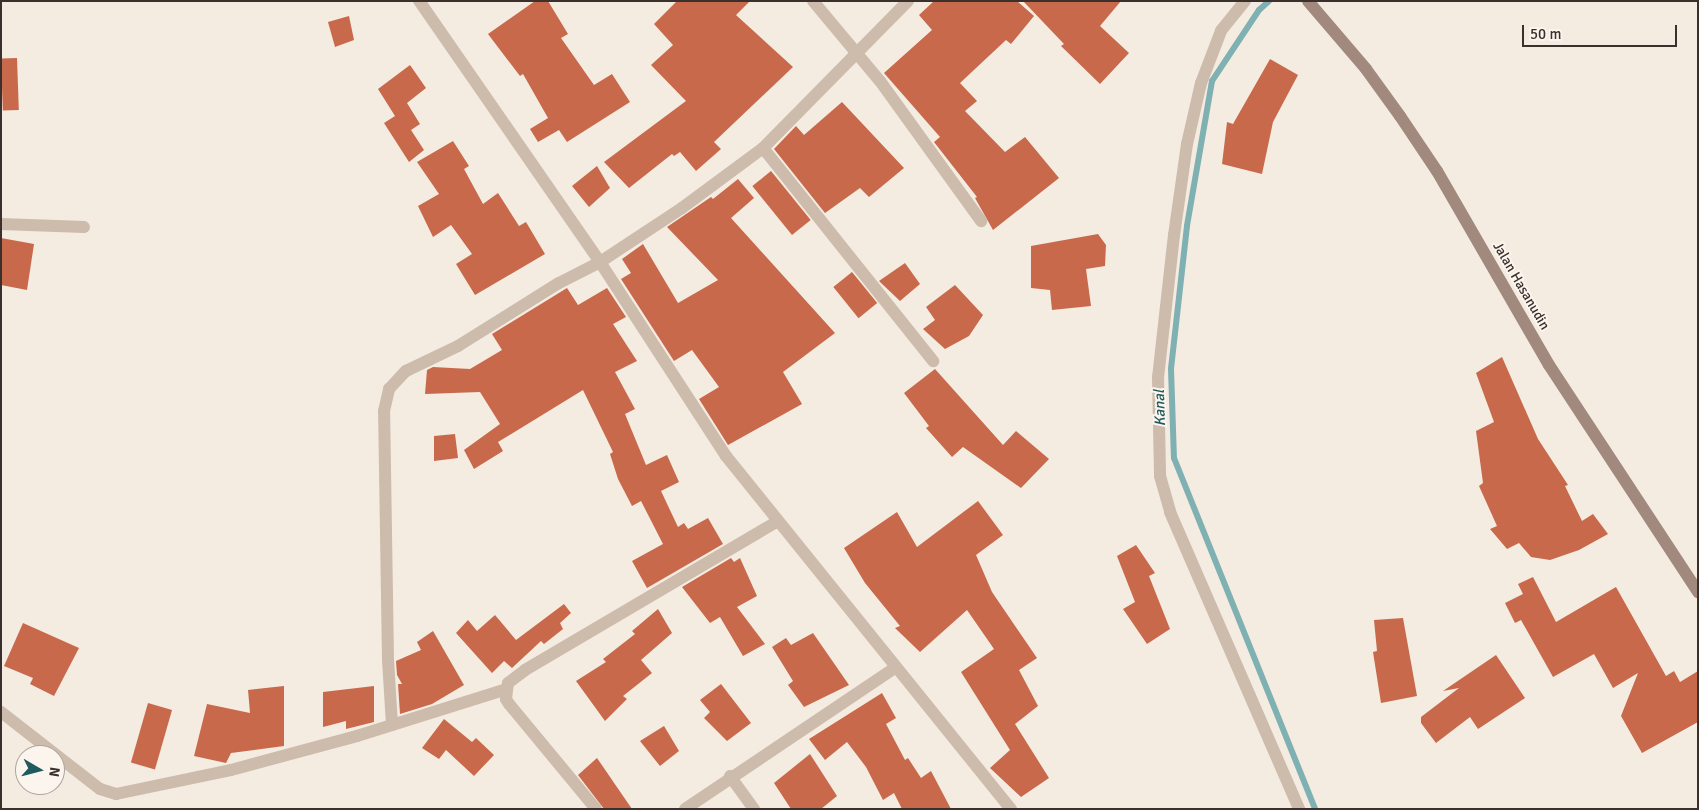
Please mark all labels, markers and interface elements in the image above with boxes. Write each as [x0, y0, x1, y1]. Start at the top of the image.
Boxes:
scale bar [1524, 15, 1679, 47]
text: 50 m [1530, 25, 1561, 43]
street label: Jalan Hasanudin [1489, 239, 1553, 333]
water label: Kanal [1150, 389, 1170, 427]
north arrow [15, 745, 65, 795]
text: N [45, 766, 63, 778]

